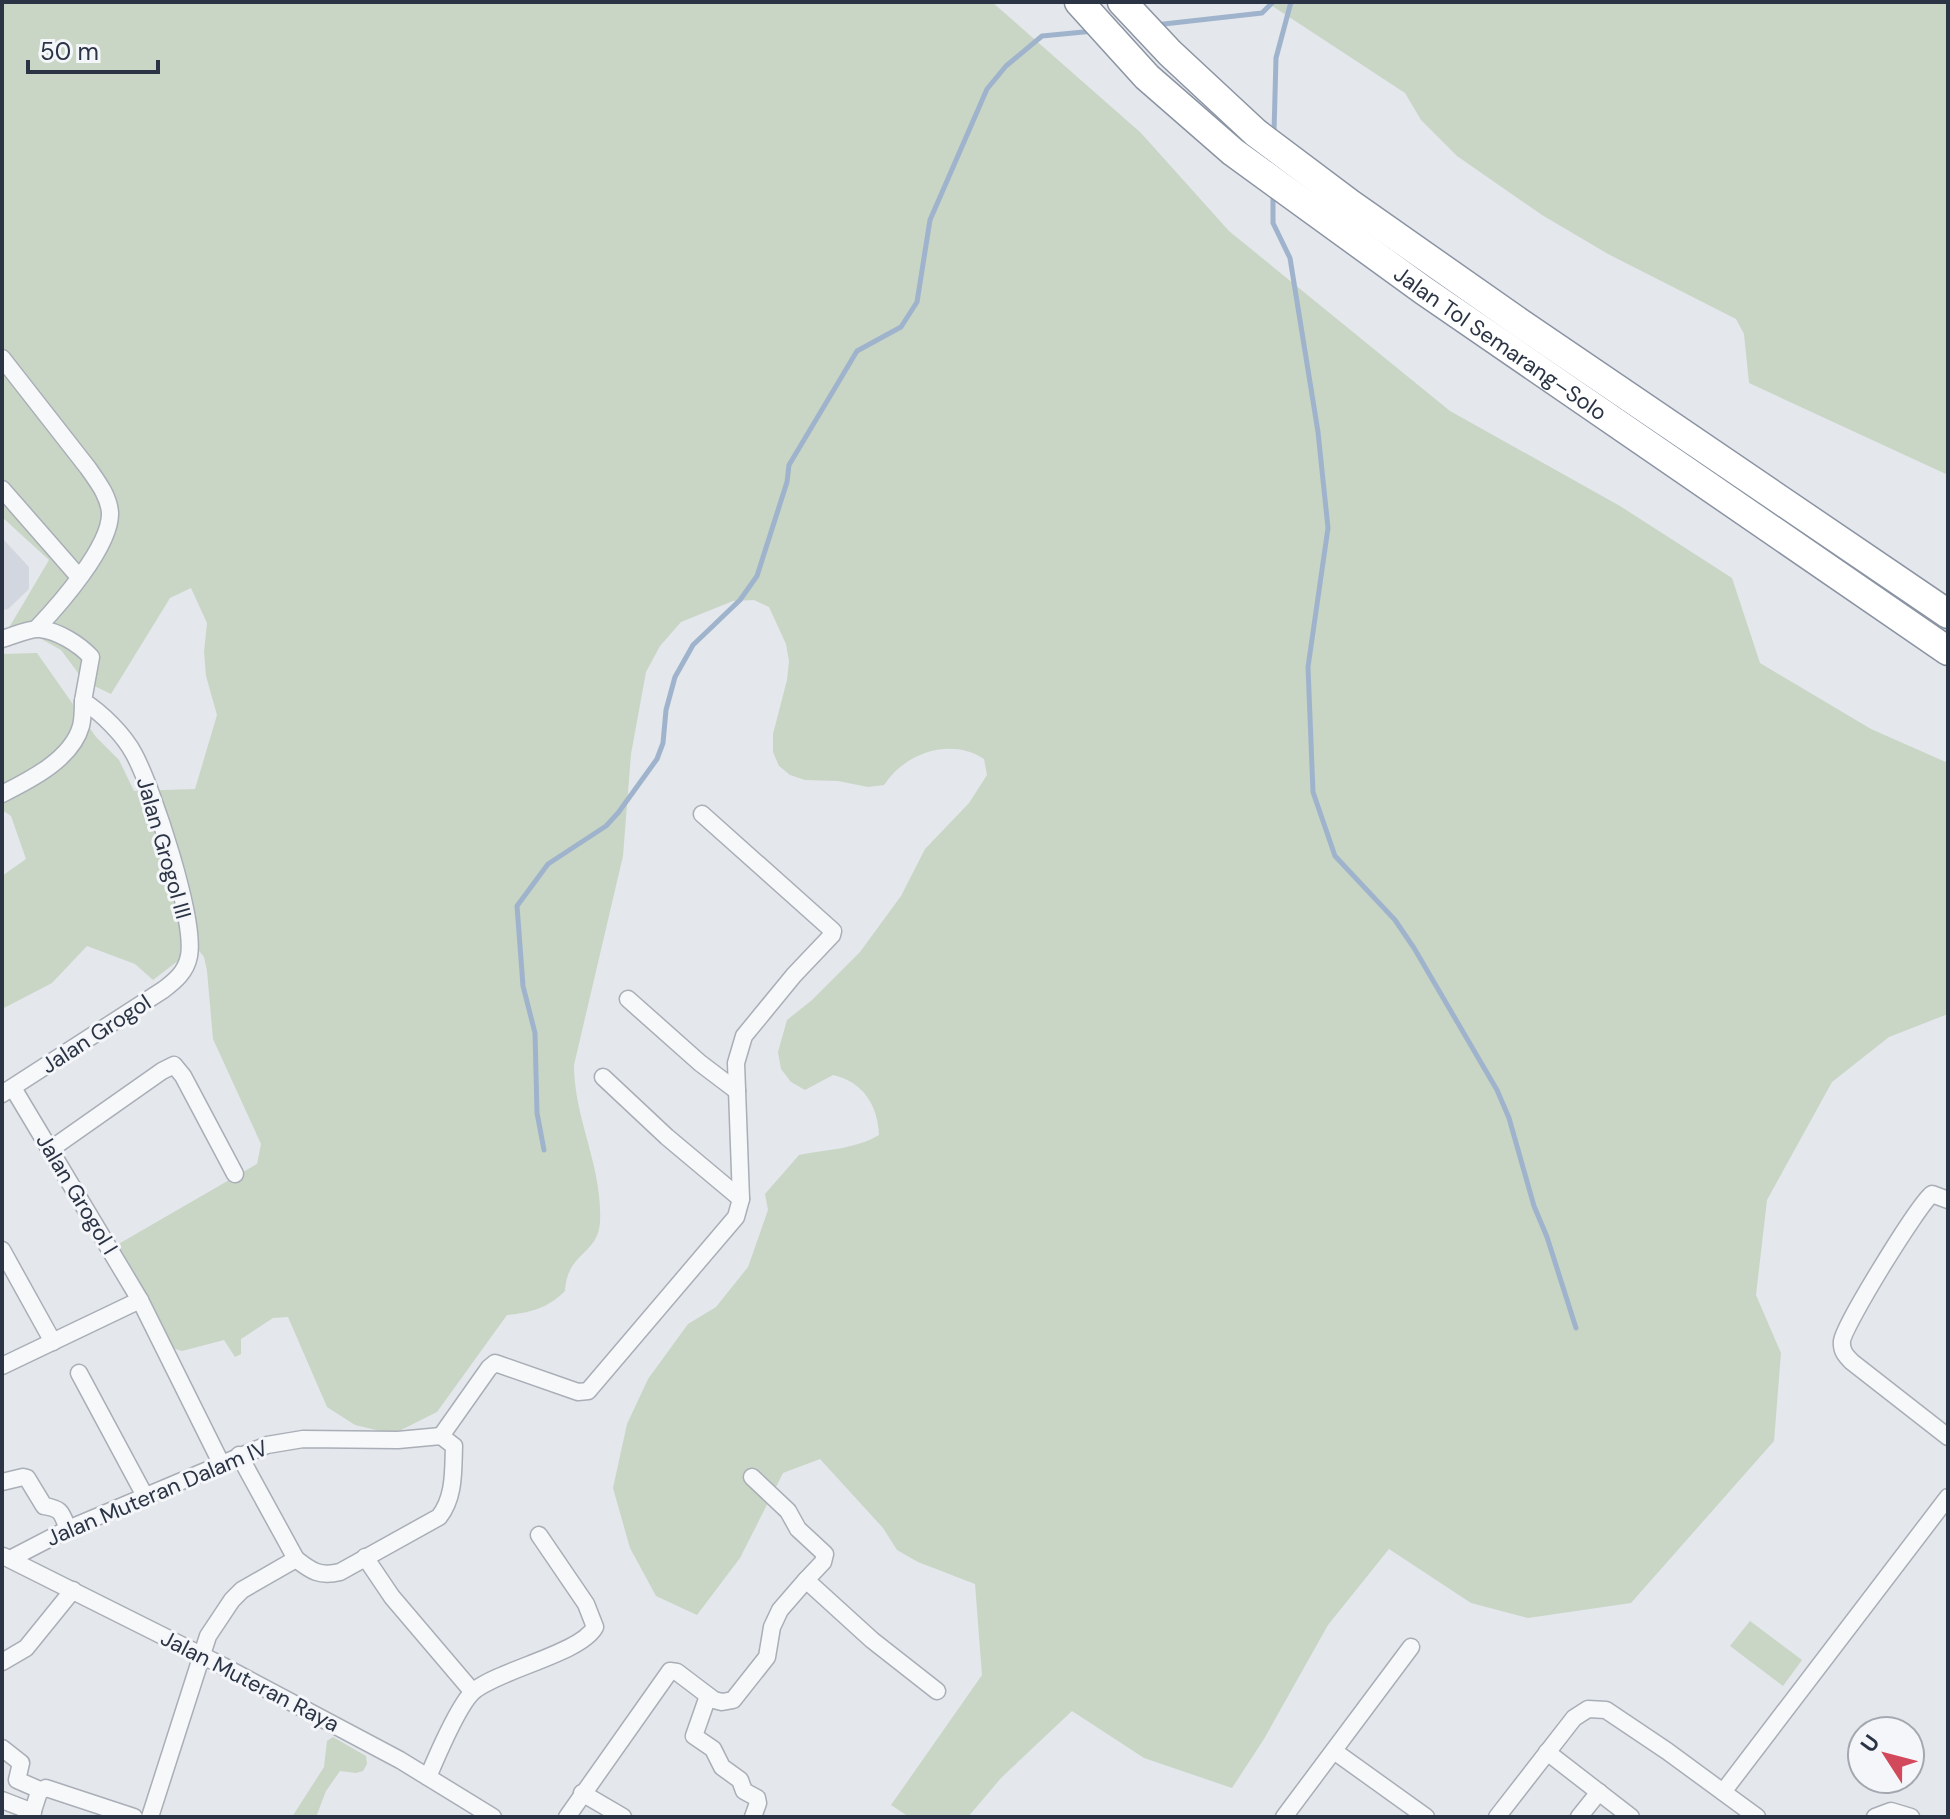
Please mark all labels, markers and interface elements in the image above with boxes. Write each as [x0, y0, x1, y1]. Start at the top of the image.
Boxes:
scale bar [28, 24, 158, 74]
text: 50 m [40, 36, 99, 67]
street label: Jalan Tol Semarang–Solo [1388, 259, 1613, 427]
street label: Jalan Grogol III [130, 774, 198, 922]
street label: Jalan Grogol [36, 988, 156, 1080]
street label: Jalan Grogol I [30, 1128, 124, 1260]
street label: Jalan Muteran Dalam IV [42, 1433, 273, 1553]
street label: Jalan Muteran Raya [156, 1623, 344, 1739]
north arrow [1846, 1715, 1926, 1795]
text: U [1854, 1729, 1886, 1758]

